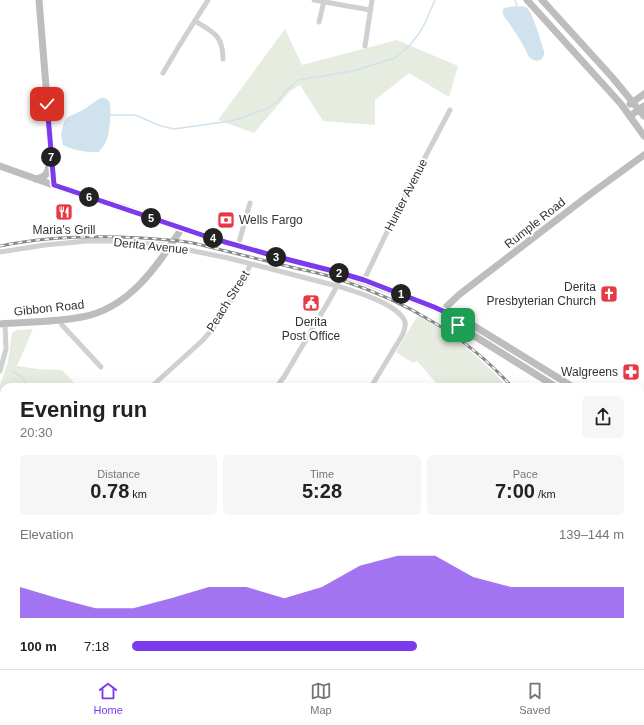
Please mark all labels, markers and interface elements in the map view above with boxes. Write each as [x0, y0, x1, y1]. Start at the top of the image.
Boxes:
pin [30, 87, 64, 121]
icon: check [36, 93, 58, 115]
pin: 7 [41, 147, 61, 167]
text: 7 [48, 151, 54, 163]
street label: Hunter Avenue [382, 156, 430, 233]
pin: 6 [79, 187, 99, 207]
text: 6 [86, 191, 92, 203]
street label: Rumple Road [502, 195, 568, 251]
restaurant icon: Maria's Grill [54, 202, 74, 222]
pin: 5 [141, 208, 161, 228]
bank icon: Wells Fargo [216, 210, 236, 230]
text: 5 [148, 212, 154, 224]
place label: Wells Fargo [239, 213, 303, 227]
place label: Maria's Grill [33, 223, 95, 237]
pin: 4 [203, 228, 223, 248]
text: 4 [210, 232, 216, 244]
street label: Derita Avenue [113, 235, 189, 257]
pin: 3 [266, 247, 286, 267]
text: 3 [273, 251, 279, 263]
pin: 2 [329, 263, 349, 283]
street label: Peach Street [204, 267, 253, 334]
text: 2 [336, 267, 342, 279]
place label: Derita Presbyterian Church [487, 280, 596, 308]
pin: 1 [391, 284, 411, 304]
church icon: Derita Presbyterian Church [599, 284, 619, 304]
text: 1 [398, 288, 404, 300]
public building icon: Derita Post Office [301, 293, 321, 313]
street label: Gibbon Road [13, 297, 85, 319]
pin [441, 308, 475, 342]
icon: arrive [447, 314, 469, 336]
place label: Derita Post Office [282, 315, 341, 343]
pharmacy icon: Walgreens [621, 362, 641, 382]
place label: Walgreens [561, 365, 618, 379]
button: share [582, 396, 624, 438]
text: Evening run [20, 397, 147, 422]
text: 20:30 [20, 425, 53, 440]
text: Distance [97, 468, 140, 480]
text: Time [310, 468, 334, 480]
text: Pace [513, 468, 538, 480]
text: 0.78 [90, 480, 129, 502]
text: 5:28 [302, 480, 342, 502]
text: 7:00 [495, 480, 535, 502]
text: km [129, 488, 147, 500]
text: /km [535, 488, 556, 500]
text: Elevation [20, 527, 73, 542]
text: 139–144 m [559, 527, 624, 542]
text: 100 m [20, 639, 57, 654]
text: 7:18 [84, 639, 109, 654]
tab: Home [94, 680, 123, 716]
tab: Map [310, 680, 332, 716]
tab: Saved [519, 680, 550, 716]

